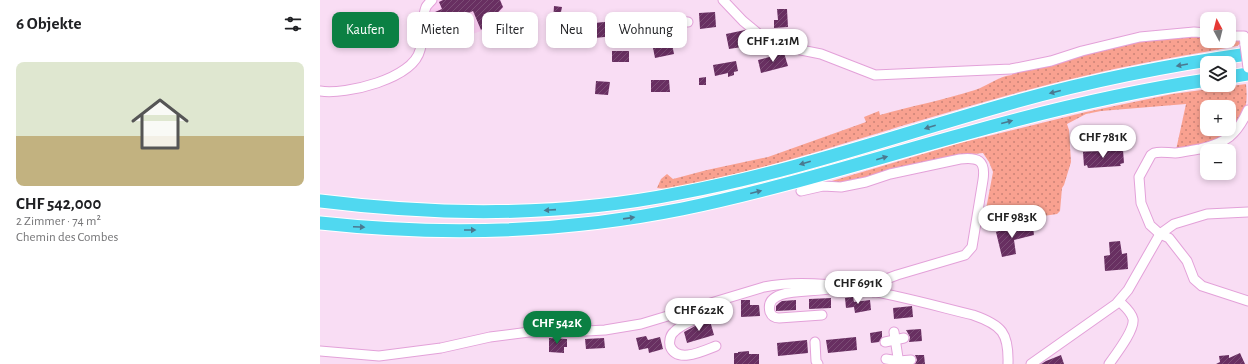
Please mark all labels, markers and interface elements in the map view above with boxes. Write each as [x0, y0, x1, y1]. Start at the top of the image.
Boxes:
chip: Kaufen [332, 12, 399, 48]
chip: Mieten [407, 12, 474, 48]
chip: Filter [482, 12, 538, 48]
chip: Neu [546, 12, 597, 48]
chip: Wohnung [605, 12, 687, 48]
north arrow [1200, 12, 1236, 48]
map controls [1200, 12, 1236, 180]
icon: filters [282, 13, 304, 35]
text: 6 Objekte [16, 15, 81, 32]
pin: CHF 1.21M [727, 29, 819, 63]
text: CHF 1.21M [747, 35, 799, 48]
button: layers [1200, 56, 1236, 92]
one-way arrow [1176, 62, 1188, 68]
icon: home [124, 88, 196, 160]
one-way arrow [1048, 89, 1061, 95]
button: + [1200, 100, 1236, 136]
one-way arrow [1000, 119, 1013, 125]
one-way arrow [923, 124, 935, 130]
pin: CHF 781K [1062, 125, 1144, 159]
text: CHF 781K [1079, 131, 1127, 144]
button: − [1200, 144, 1236, 180]
one-way arrow [876, 155, 888, 161]
one-way arrow [798, 160, 810, 166]
one-way arrow [750, 189, 762, 195]
text: CHF 542,000 [16, 195, 101, 212]
pin: CHF 983K [971, 205, 1053, 239]
one-way arrow [544, 206, 556, 213]
text: CHF 983K [987, 211, 1037, 224]
text: 2 Zimmer · 74 m² [16, 215, 101, 228]
one-way arrow [623, 215, 635, 221]
one-way arrow [353, 223, 365, 230]
one-way arrow [464, 227, 477, 233]
text: Chemin des Combes [16, 231, 118, 244]
pin: CHF 691K [817, 271, 899, 305]
text: CHF 691K [834, 277, 882, 290]
pin: CHF 622K [658, 298, 740, 332]
text: CHF 622K [674, 304, 724, 317]
pin: CHF 542K [516, 311, 598, 345]
text: CHF 542K [532, 317, 582, 330]

